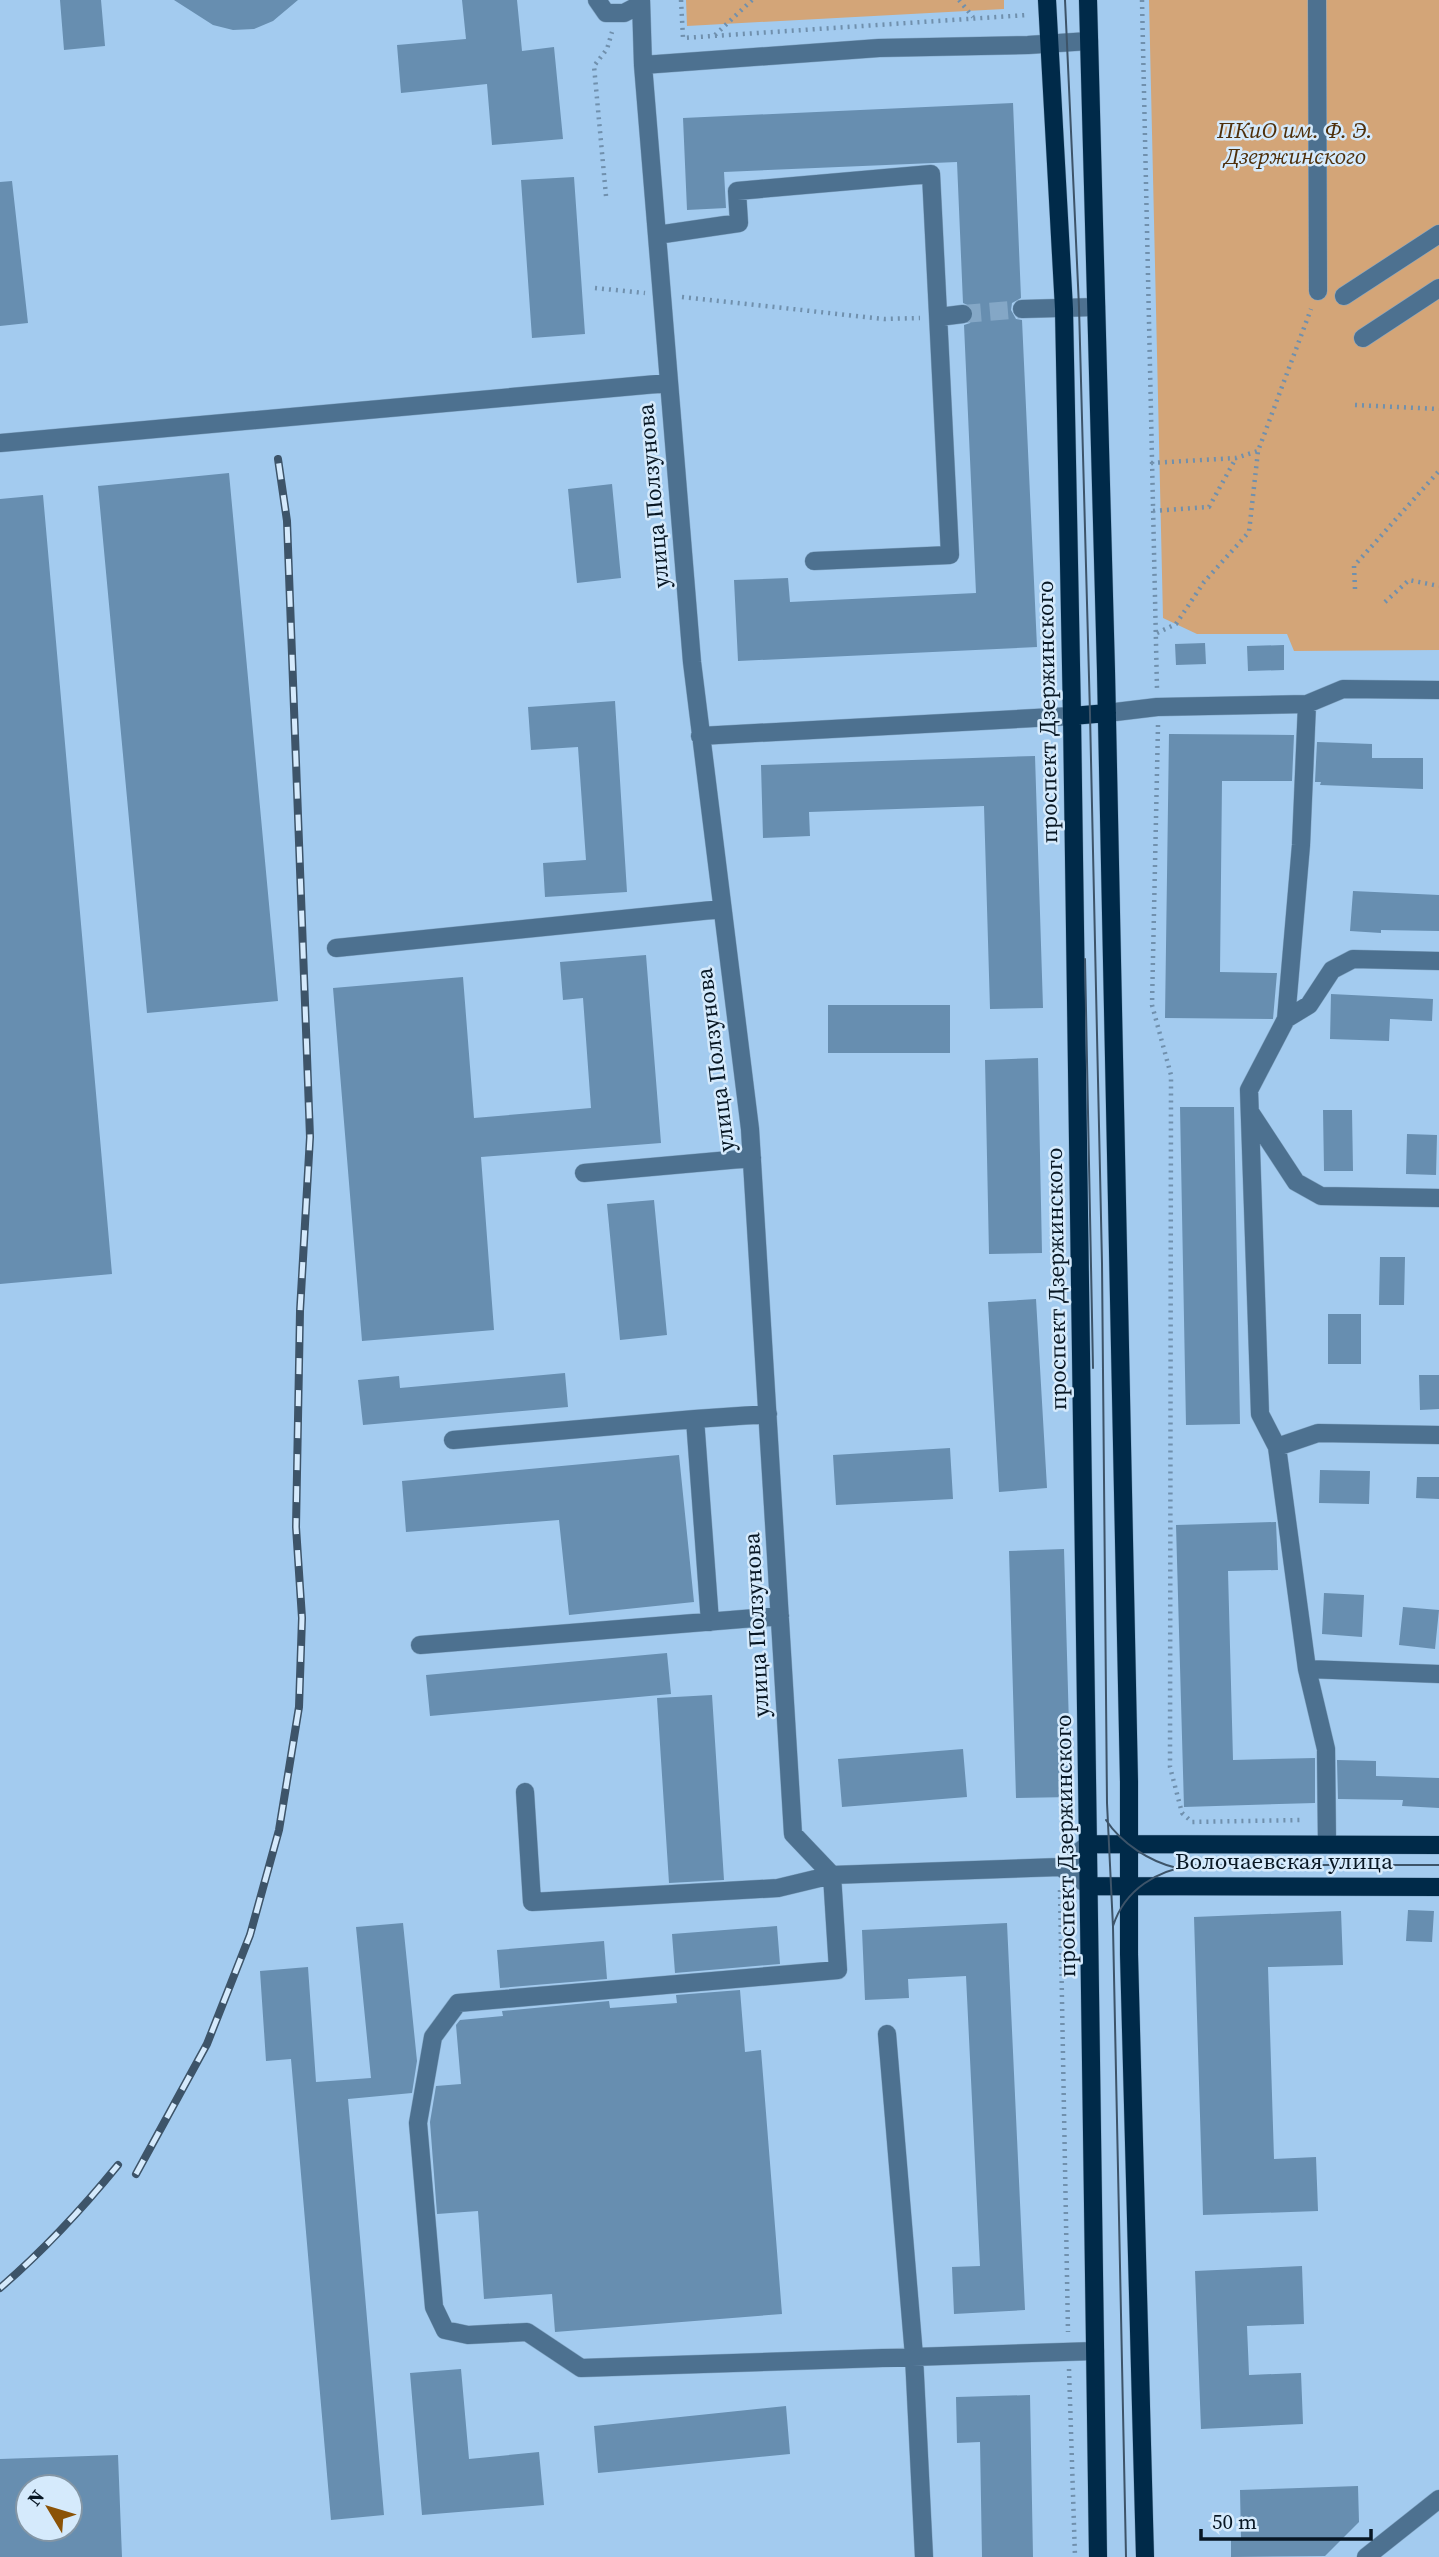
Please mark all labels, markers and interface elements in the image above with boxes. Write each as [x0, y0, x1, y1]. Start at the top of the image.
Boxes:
park label: ПКиО им. Ф. Э. Дзержинского [1216, 114, 1373, 172]
street label: улица Ползунова [629, 402, 677, 590]
street label: проспект Дзержинского [1029, 580, 1065, 844]
street label: улица Ползунова [688, 966, 742, 1154]
street label: проспект Дзержинского [1038, 1147, 1074, 1411]
street label: улица Ползунова [735, 1531, 777, 1718]
street label: проспект Дзержинского [1047, 1714, 1083, 1978]
street label: Волочаевская улица [1175, 1845, 1393, 1877]
north arrow [14, 2473, 84, 2543]
text: N [21, 2484, 50, 2511]
scale bar [1201, 2498, 1371, 2542]
text: 50 m [1212, 2507, 1257, 2536]

